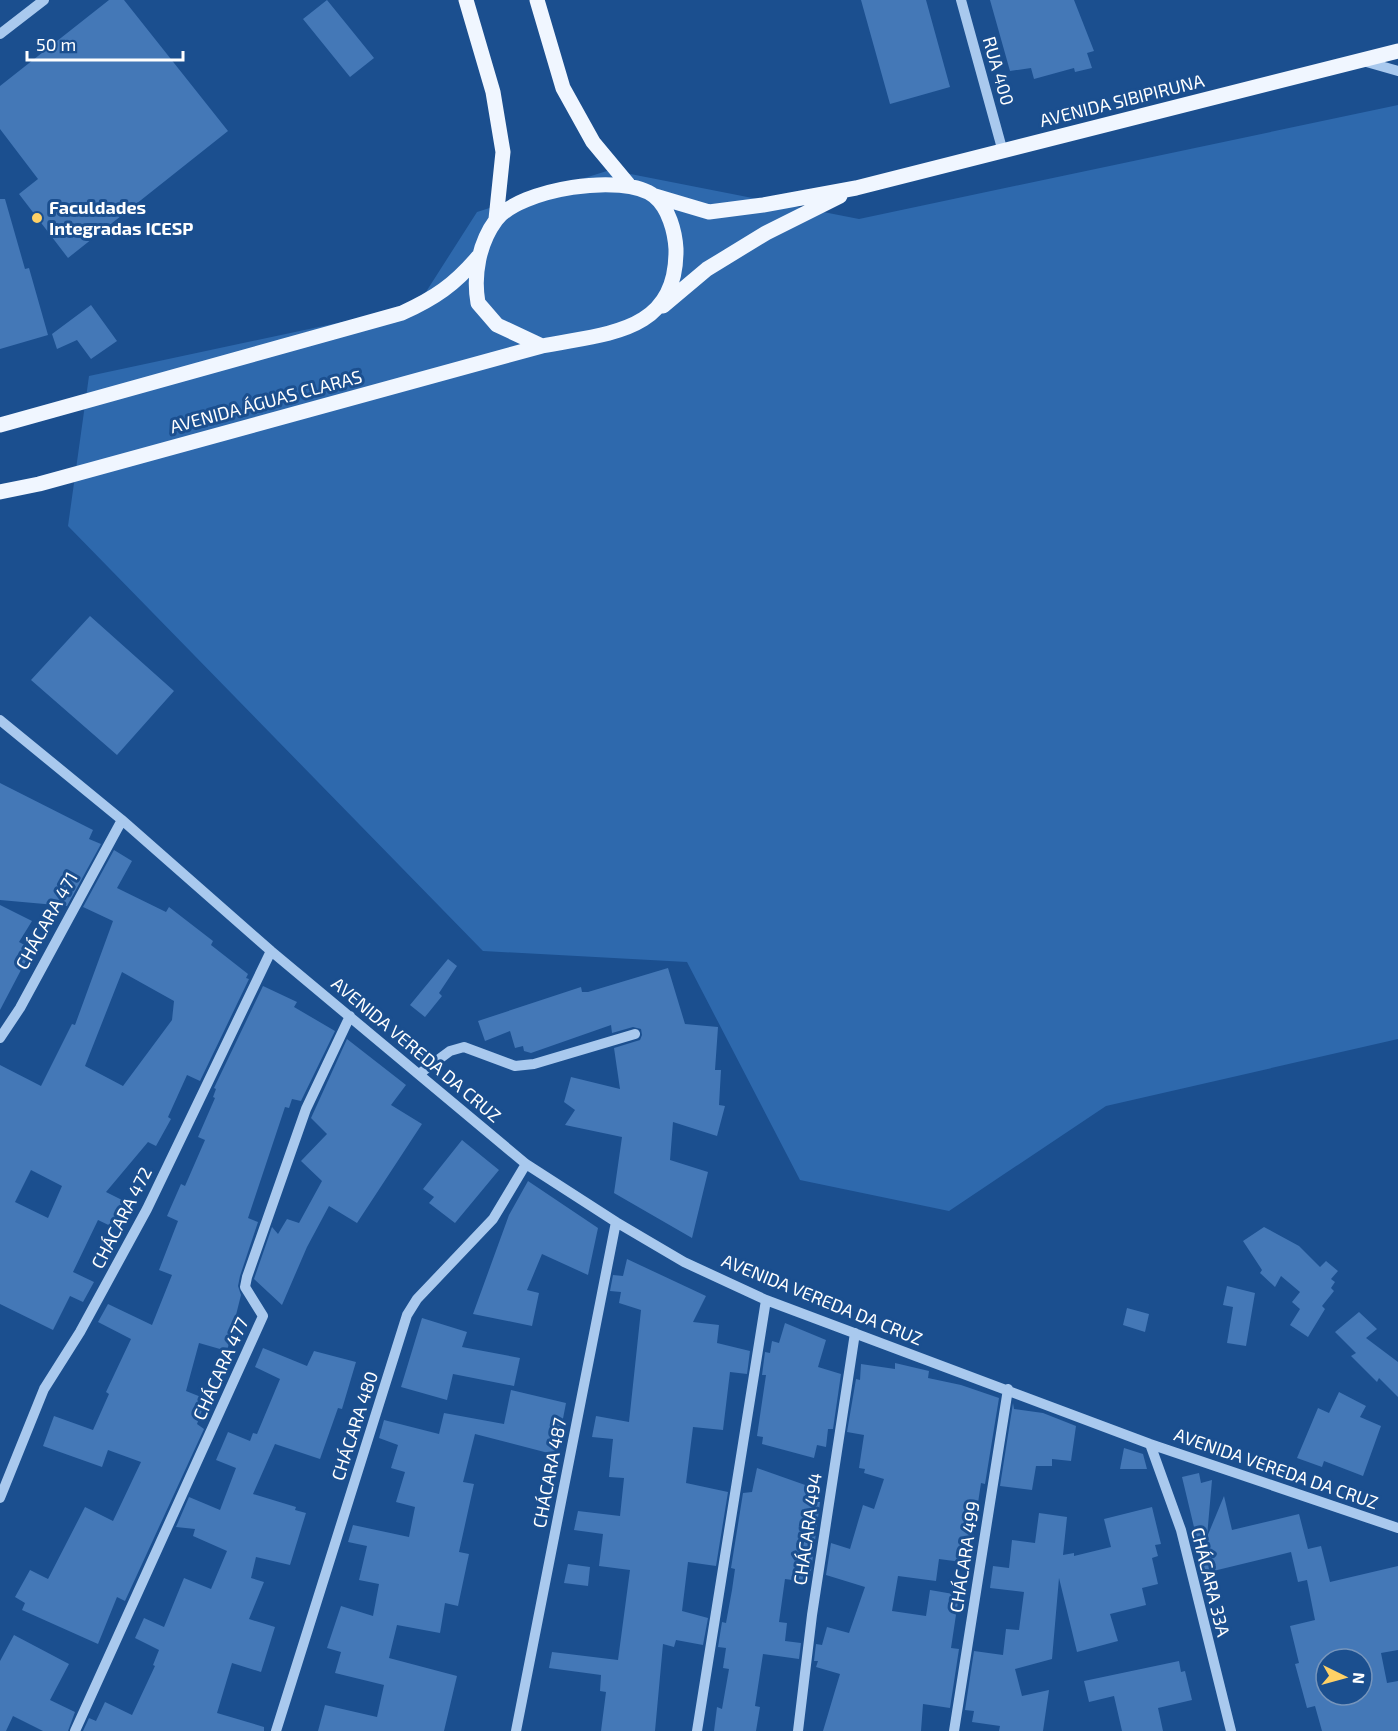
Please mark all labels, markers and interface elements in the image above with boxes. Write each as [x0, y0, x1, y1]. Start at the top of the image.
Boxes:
scale bar [27, 24, 183, 62]
text: 50 m [36, 33, 76, 55]
street label: RUA 400 [979, 34, 1019, 108]
street label: AVENIDA SIBIPIRUNA [1037, 69, 1207, 131]
place label: Faculdades Integradas ICESP [49, 196, 193, 239]
marker: Faculdades Integradas ICESP [30, 211, 44, 225]
street label: AVENIDA ÁGUAS CLARAS [167, 365, 364, 437]
street label: CHÁCARA 471 [10, 868, 82, 973]
street label: AVENIDA VEREDA DA CRUZ [327, 972, 506, 1127]
street label: CHÁCARA 472 [86, 1163, 156, 1272]
street label: AVENIDA VEREDA DA CRUZ [719, 1249, 926, 1349]
street label: CHÁCARA 477 [188, 1314, 253, 1423]
street label: CHÁCARA 480 [326, 1368, 382, 1483]
street label: CHÁCARA 487 [528, 1416, 571, 1530]
street label: AVENIDA VEREDA DA CRUZ [1171, 1423, 1381, 1513]
street label: CHÁCARA 494 [788, 1471, 826, 1586]
street label: CHÁCARA 499 [944, 1500, 984, 1614]
street label: CHÁCARA 33A [1187, 1525, 1235, 1640]
north arrow [1314, 1647, 1374, 1707]
text: N [1349, 1672, 1369, 1685]

